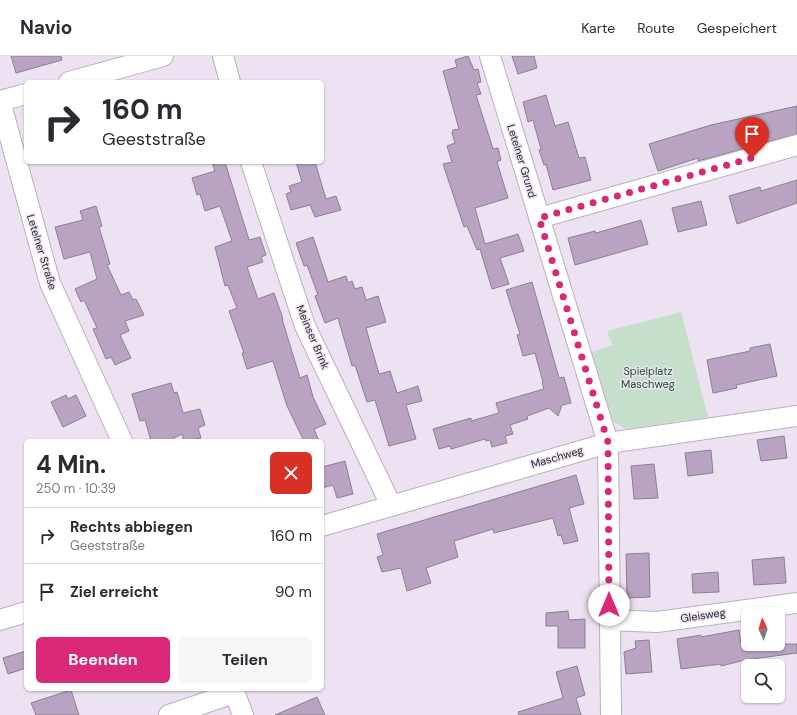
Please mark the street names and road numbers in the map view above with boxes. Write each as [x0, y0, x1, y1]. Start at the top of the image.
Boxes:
street label: Letelner Grund [504, 123, 540, 199]
street label: Letelner Straße [24, 213, 60, 291]
street label: Meinser Brink [293, 303, 333, 372]
street label: Maschweg [529, 443, 585, 471]
street label: Gleisweg [679, 605, 727, 625]

